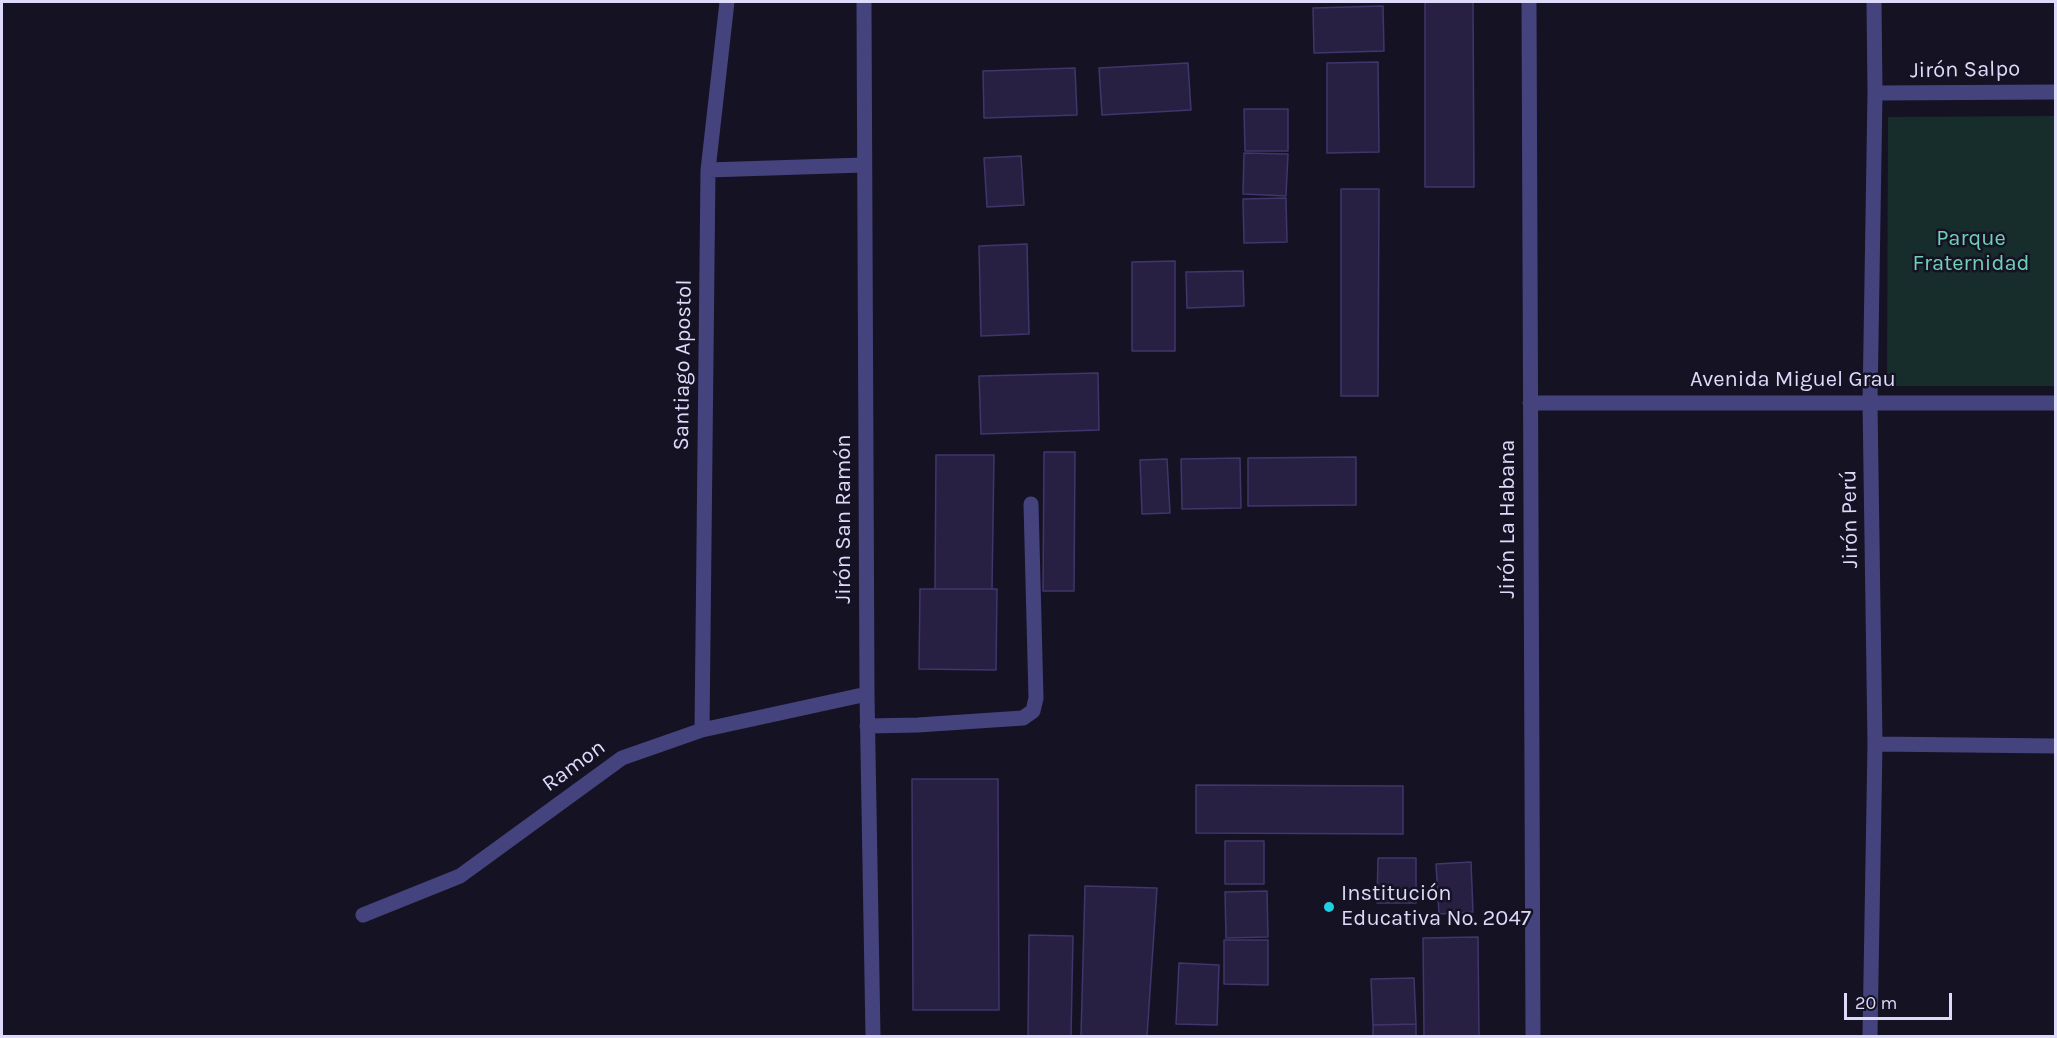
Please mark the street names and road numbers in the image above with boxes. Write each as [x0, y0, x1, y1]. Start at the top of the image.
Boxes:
street label: Jirón Salpo [1910, 56, 2020, 84]
street label: Santiago Apostol [668, 279, 698, 451]
street label: Avenida Miguel Grau [1690, 367, 1896, 393]
street label: Jirón San Ramón [831, 434, 857, 604]
street label: Jirón La Habana [1495, 440, 1521, 598]
street label: Jirón Perú [1836, 469, 1864, 569]
street label: Ramon [537, 734, 611, 798]

